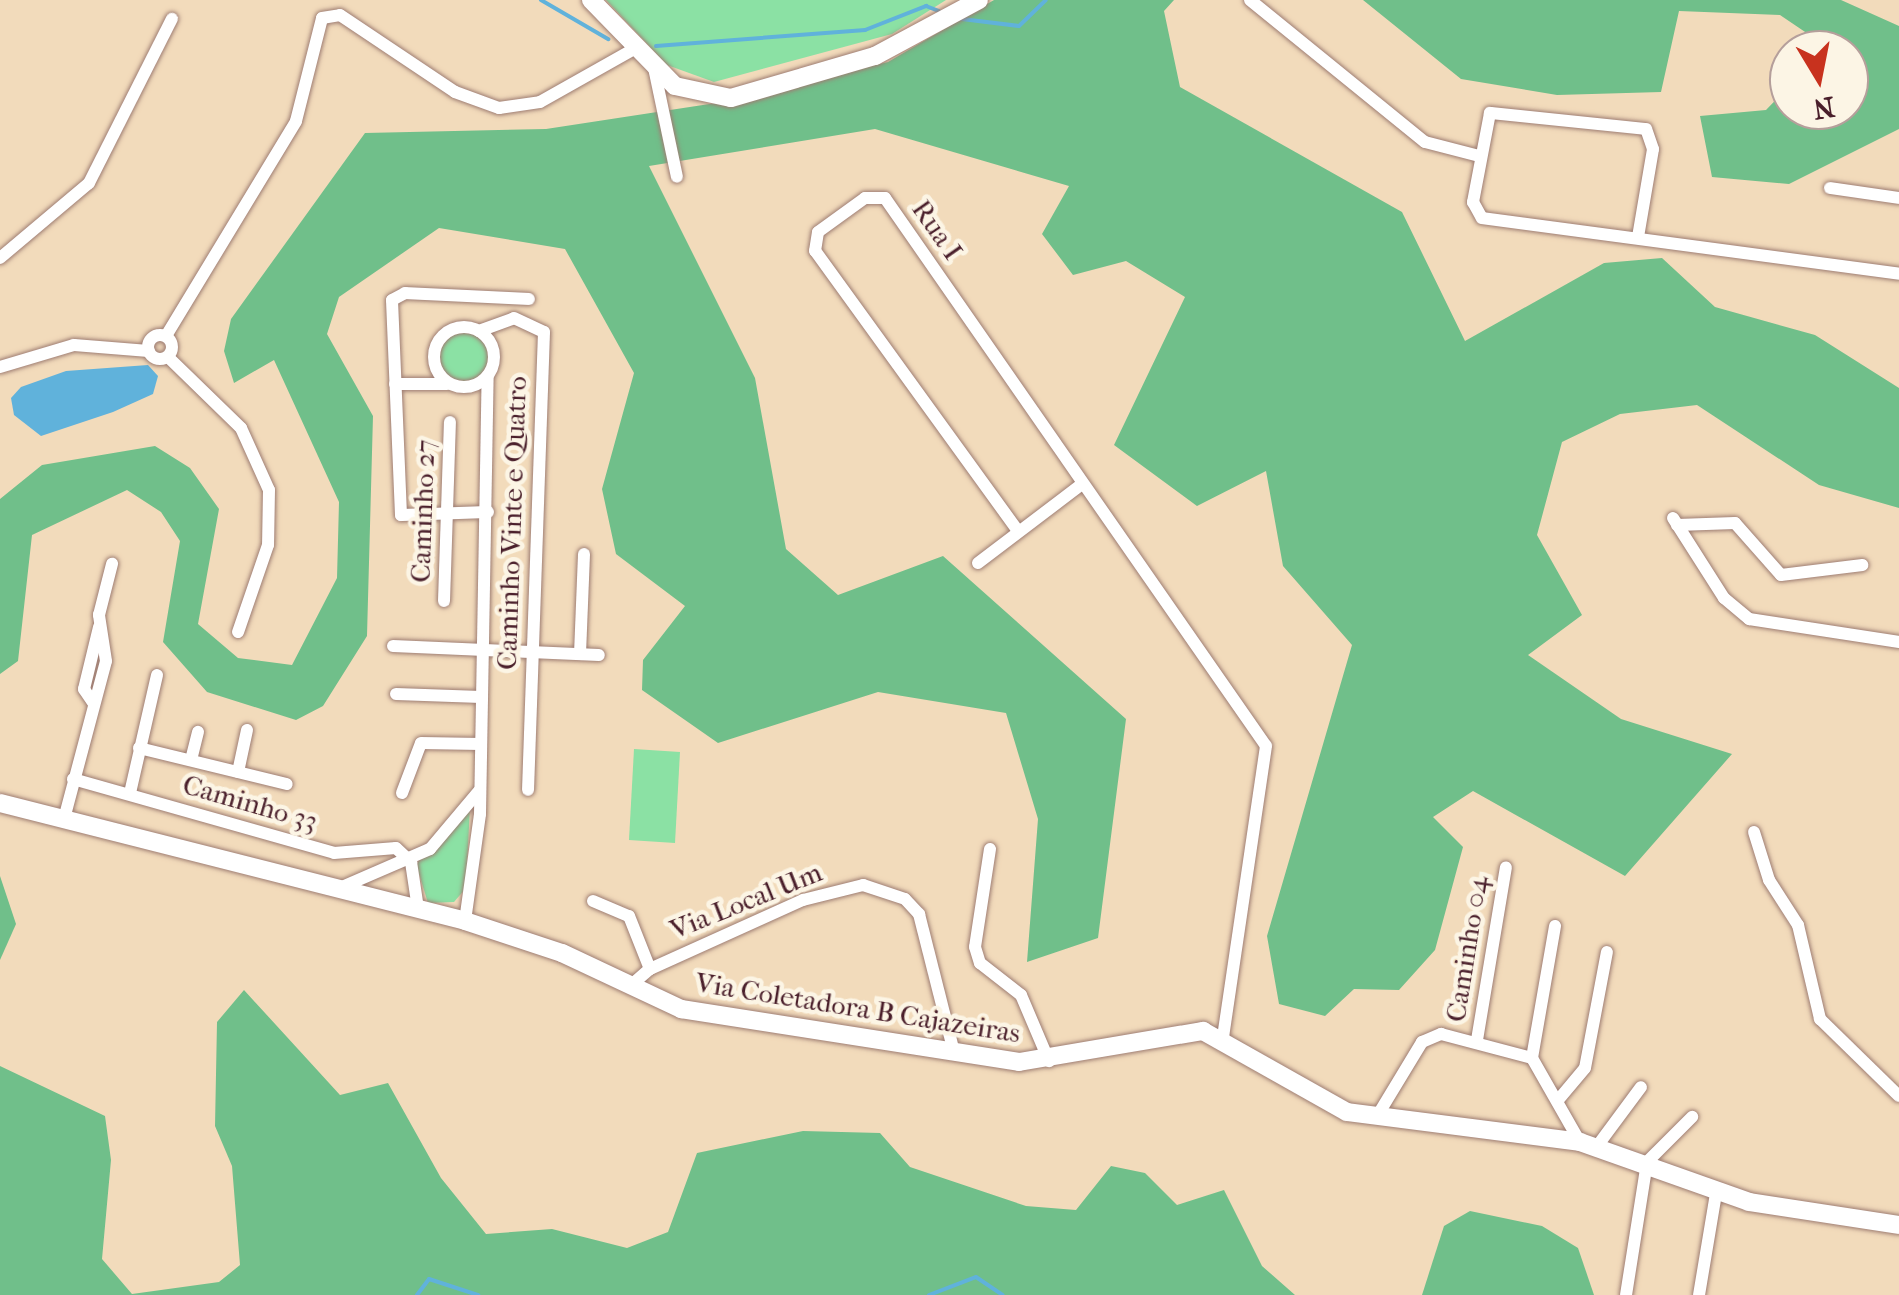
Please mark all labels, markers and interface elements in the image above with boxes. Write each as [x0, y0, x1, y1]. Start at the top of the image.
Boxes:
north arrow [1769, 30, 1869, 130]
text: N [1811, 90, 1837, 126]
street label: Rua I [904, 194, 970, 266]
street label: Caminho Vinte e Quatro [490, 376, 534, 670]
street label: Caminho 27 [404, 439, 442, 583]
street label: Caminho 33 [179, 768, 321, 838]
street label: Via Local Um [665, 855, 827, 947]
street label: Caminho 04 [1439, 874, 1495, 1024]
street label: Via Coletadora B Cajazeiras [693, 966, 1023, 1050]

